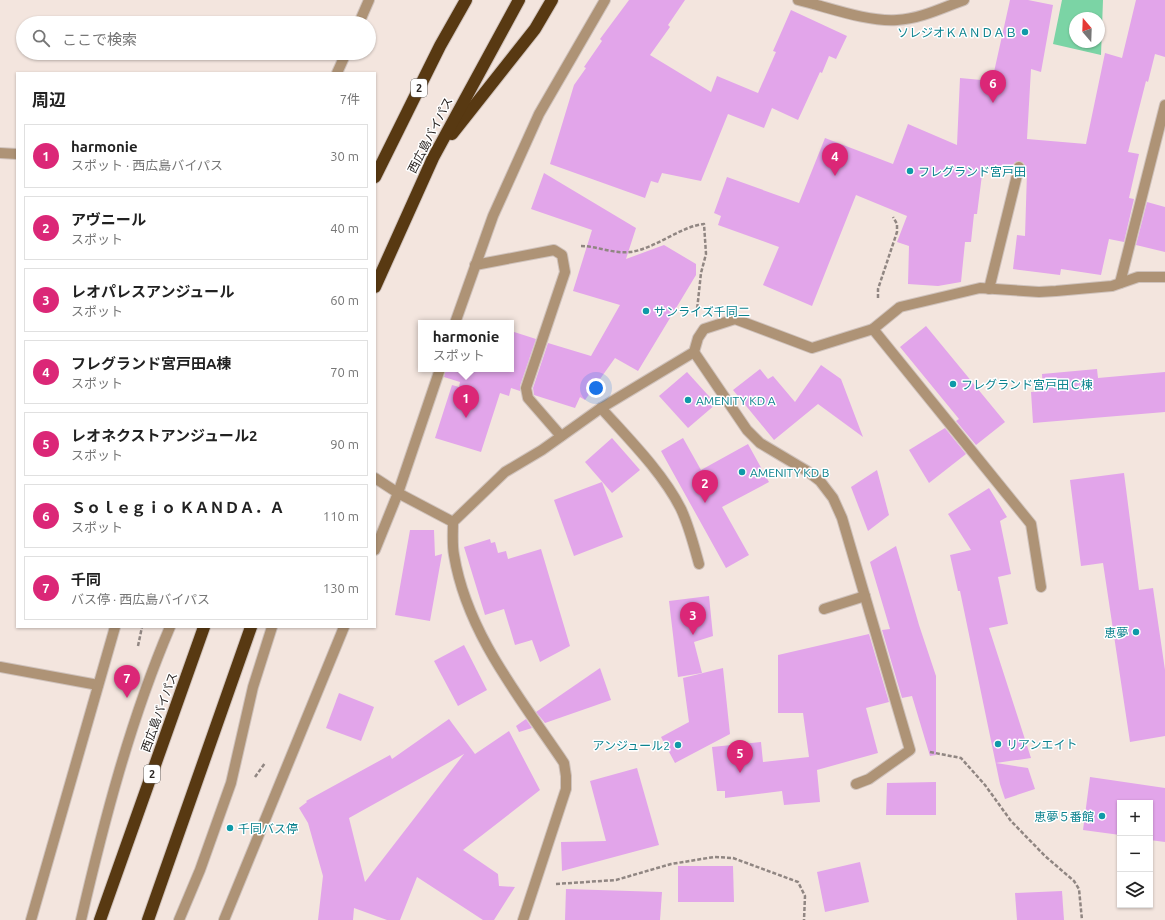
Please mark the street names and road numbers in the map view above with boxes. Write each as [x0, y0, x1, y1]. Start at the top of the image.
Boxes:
road number: 2 [411, 79, 427, 97]
street label: 西広島バイパス [405, 95, 455, 175]
street label: 西広島バイパス [139, 670, 179, 754]
road number: 2 [144, 765, 160, 783]

